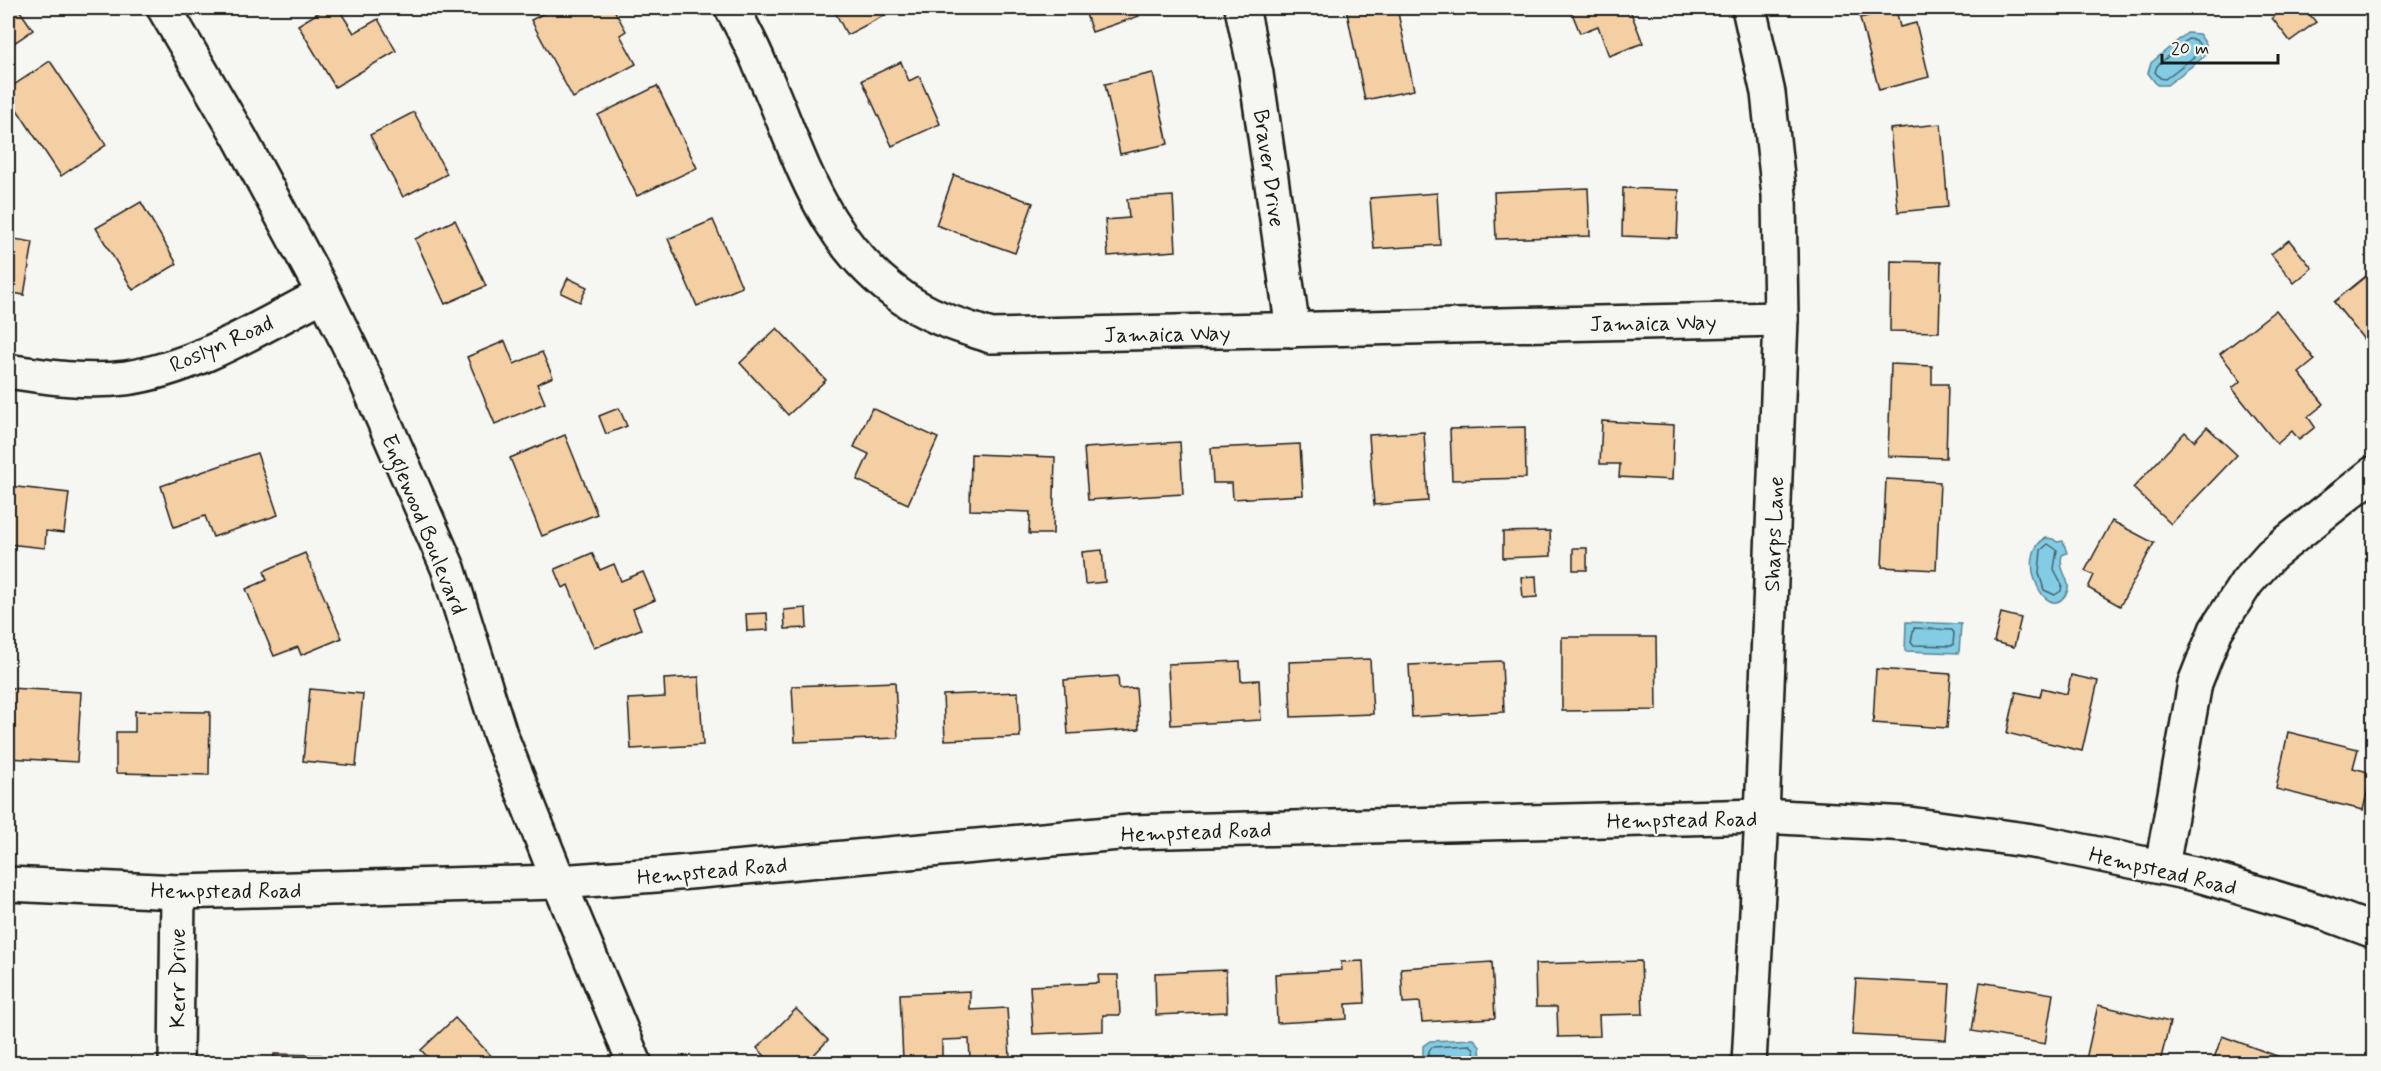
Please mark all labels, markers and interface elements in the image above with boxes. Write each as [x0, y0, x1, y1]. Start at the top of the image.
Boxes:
scale bar [2162, 27, 2278, 65]
text: 20 m [2171, 37, 2209, 61]
street label: Braver Drive [1246, 108, 1290, 229]
street label: Jamaica Way [1589, 309, 1717, 339]
street label: Roslyn Road [166, 310, 278, 380]
street label: Jamaica Way [1103, 320, 1231, 350]
street label: Englewood Boulevard [371, 430, 472, 620]
street label: Sharps Lane [1759, 476, 1791, 592]
street label: Hempstead Road [1606, 806, 1758, 836]
street label: Hempstead Road [1120, 816, 1272, 850]
street label: Hempstead Road [2086, 841, 2239, 903]
street label: Hempstead Road [636, 851, 789, 893]
street label: Hempstead Road [151, 878, 301, 906]
street label: Kerr Drive [165, 928, 193, 1028]

